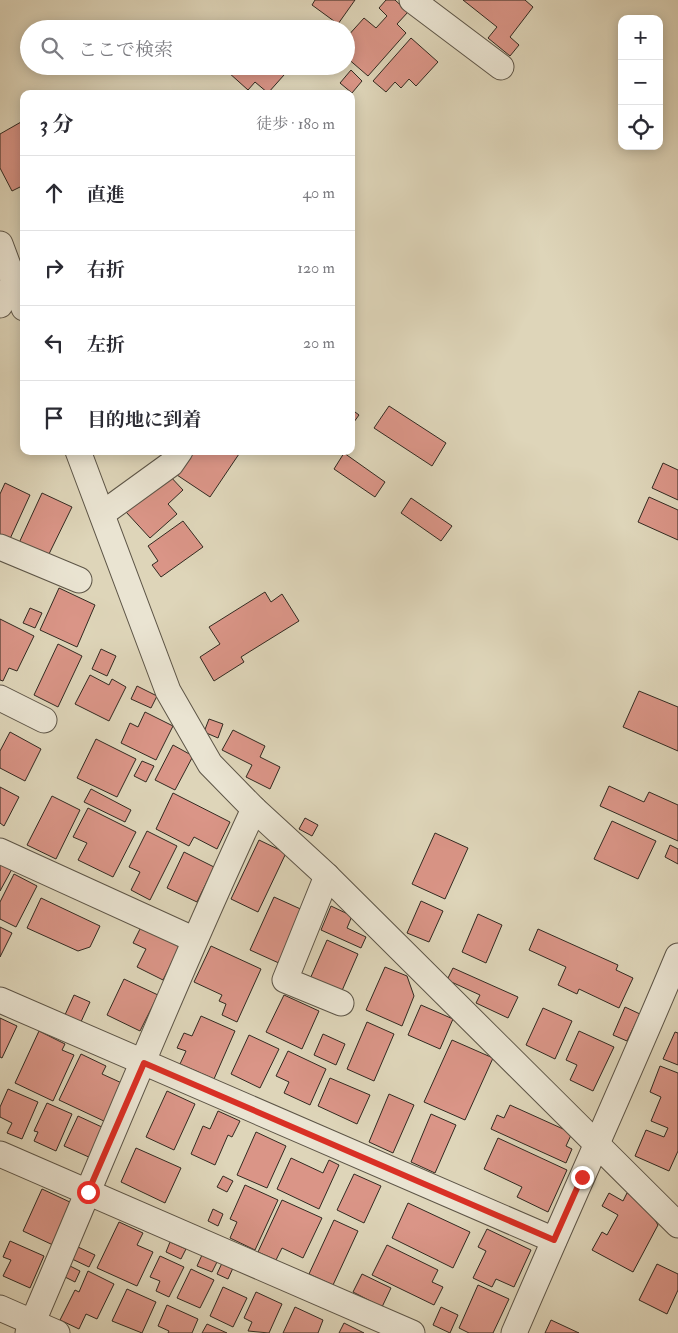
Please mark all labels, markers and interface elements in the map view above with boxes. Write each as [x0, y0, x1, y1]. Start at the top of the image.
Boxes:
map controls [618, 15, 663, 150]
button: + [618, 15, 663, 60]
search box [20, 20, 355, 75]
icon: search [38, 34, 66, 62]
text: ここで検索 [78, 38, 173, 62]
button: − [618, 60, 663, 105]
button: locate [618, 105, 663, 150]
text: 3 分 [40, 111, 73, 138]
text: 徒歩 · 180 m [256, 114, 335, 134]
icon: ahead [40, 179, 68, 207]
text: 直進 [87, 183, 125, 207]
text: 40 m [302, 183, 335, 203]
icon: right [40, 254, 68, 282]
text: 右折 [87, 258, 125, 282]
text: 120 m [297, 258, 335, 278]
icon: left [40, 329, 68, 357]
text: 左折 [87, 333, 125, 357]
text: 20 m [303, 333, 335, 353]
icon: arrive [40, 404, 68, 432]
text: 目的地に到着 [87, 408, 201, 432]
route end [571, 1166, 594, 1189]
route start [77, 1181, 100, 1204]

